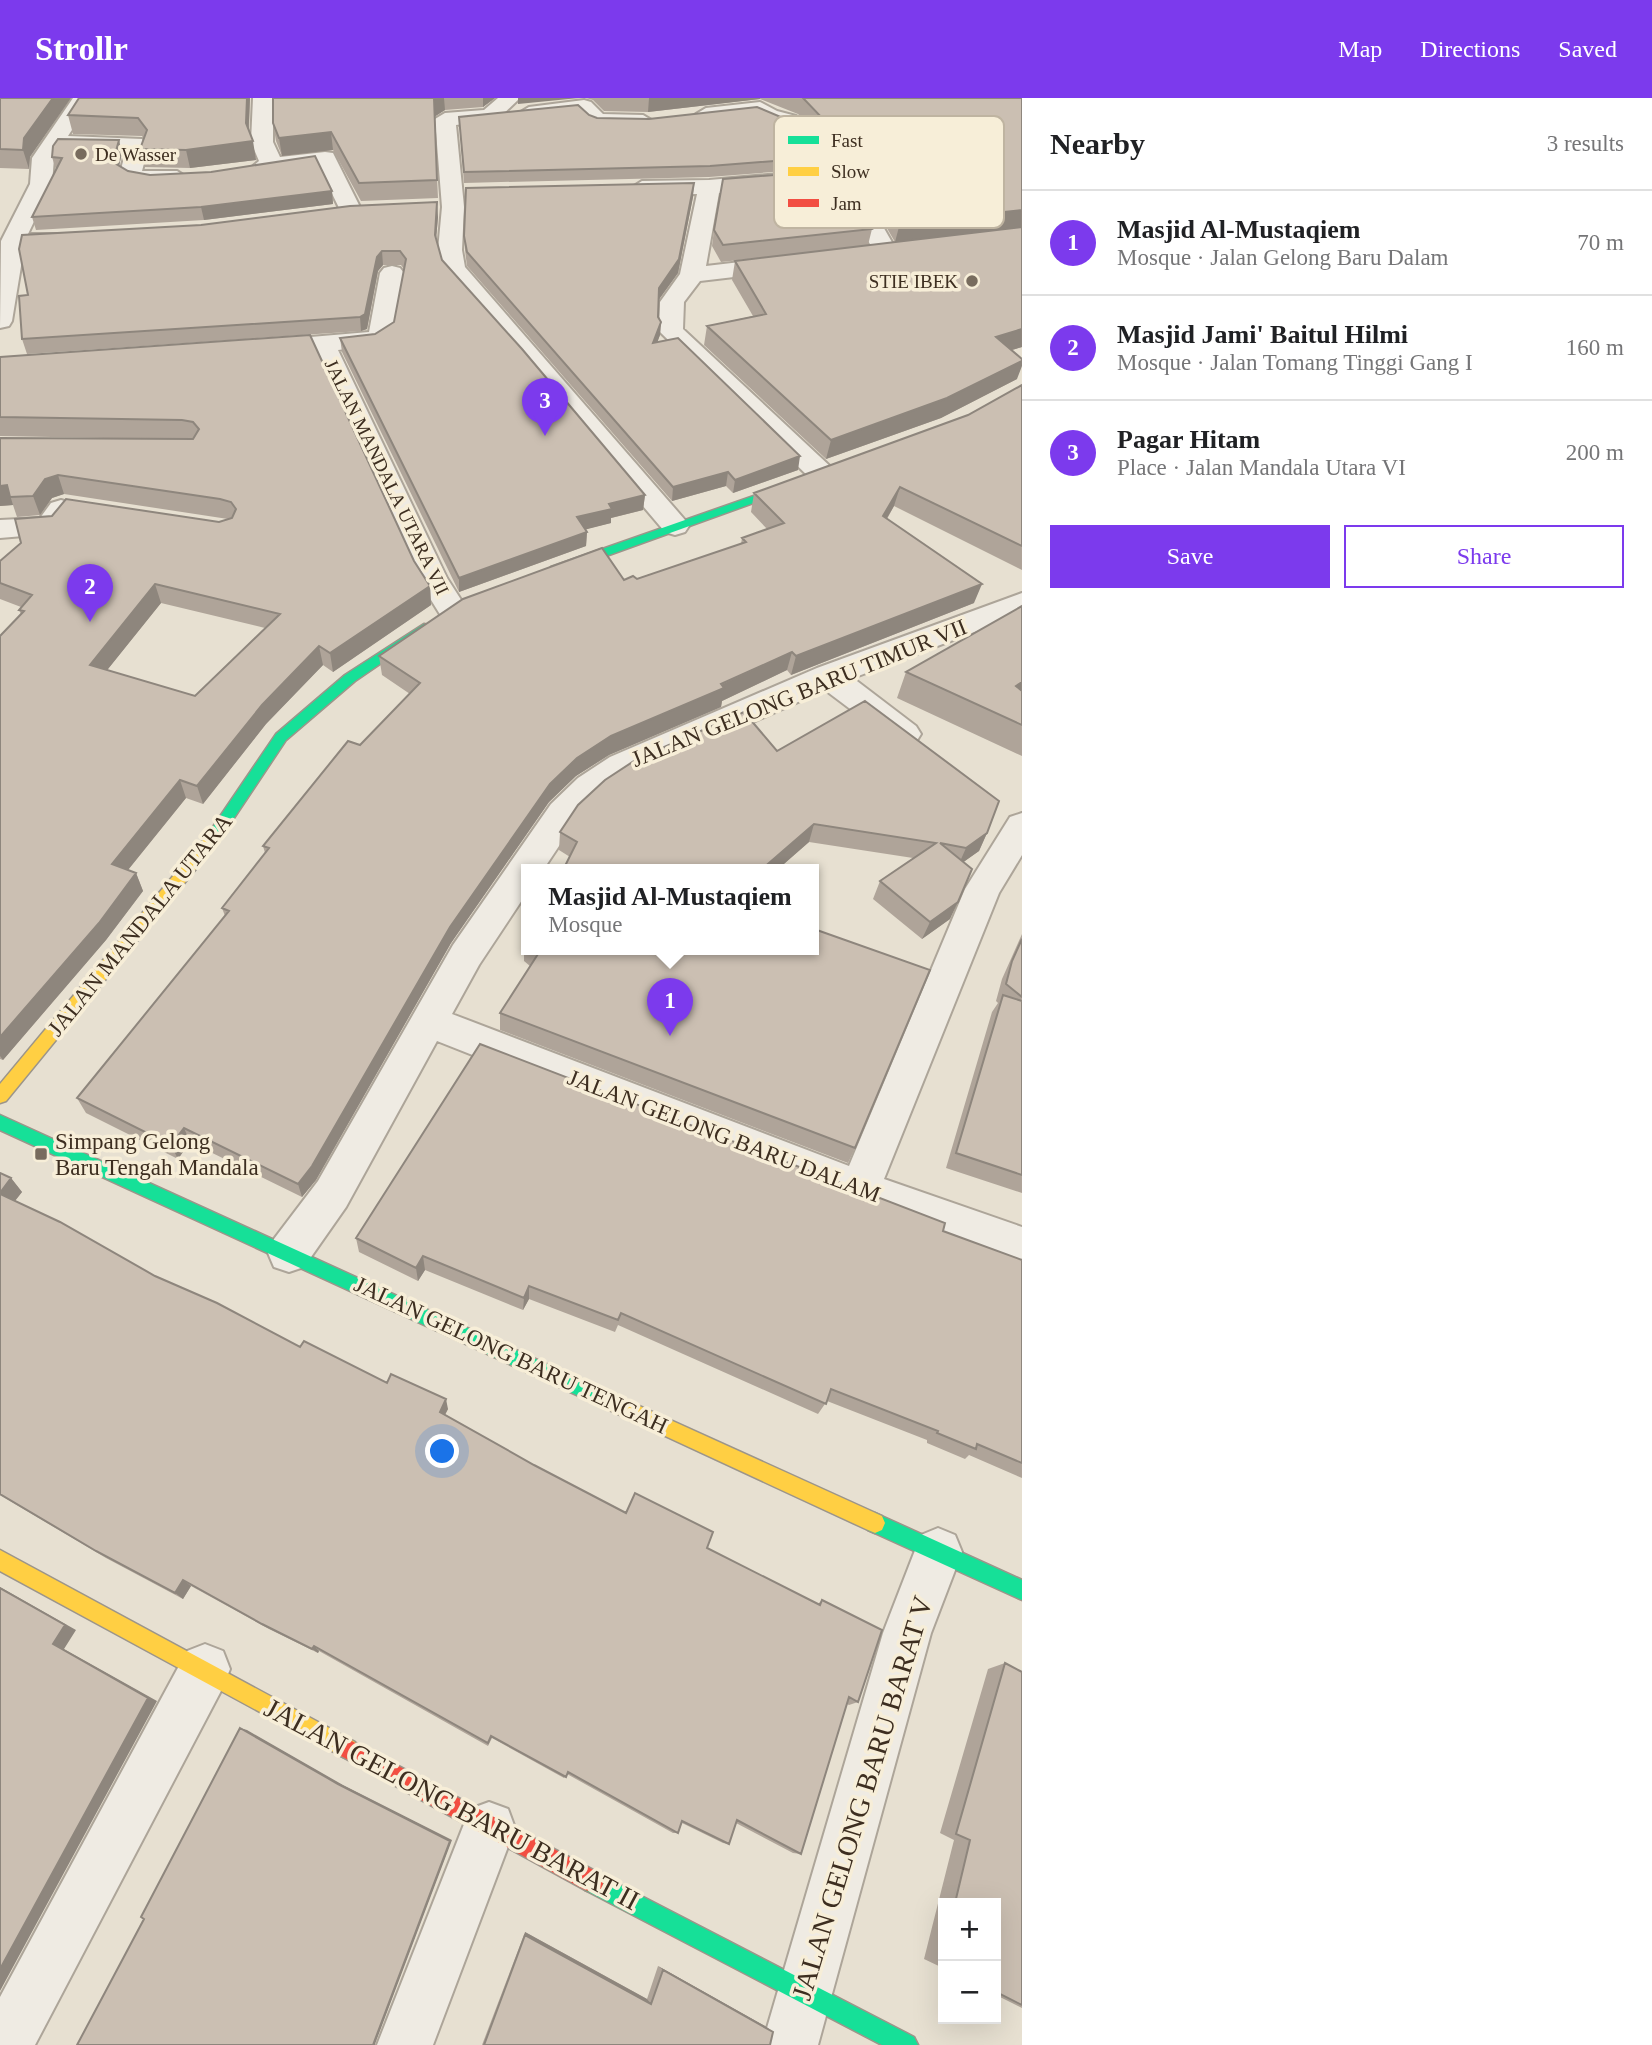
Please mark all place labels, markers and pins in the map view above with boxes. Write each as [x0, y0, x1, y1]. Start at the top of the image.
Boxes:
place label: De Wasser [95, 144, 177, 165]
marker: De Wasser [73, 146, 89, 162]
place label: STIE IBEK [869, 271, 958, 292]
marker: STIE IBEK [964, 273, 980, 289]
pin: 3 [522, 378, 568, 436]
pin: 2 [67, 564, 113, 622]
pin: 1 [647, 978, 693, 1036]
place label: Simpang Gelong Baru Tengah Mandala [55, 1129, 259, 1180]
marker: Simpang Gelong Baru Tengah Mandala [33, 1146, 49, 1162]

